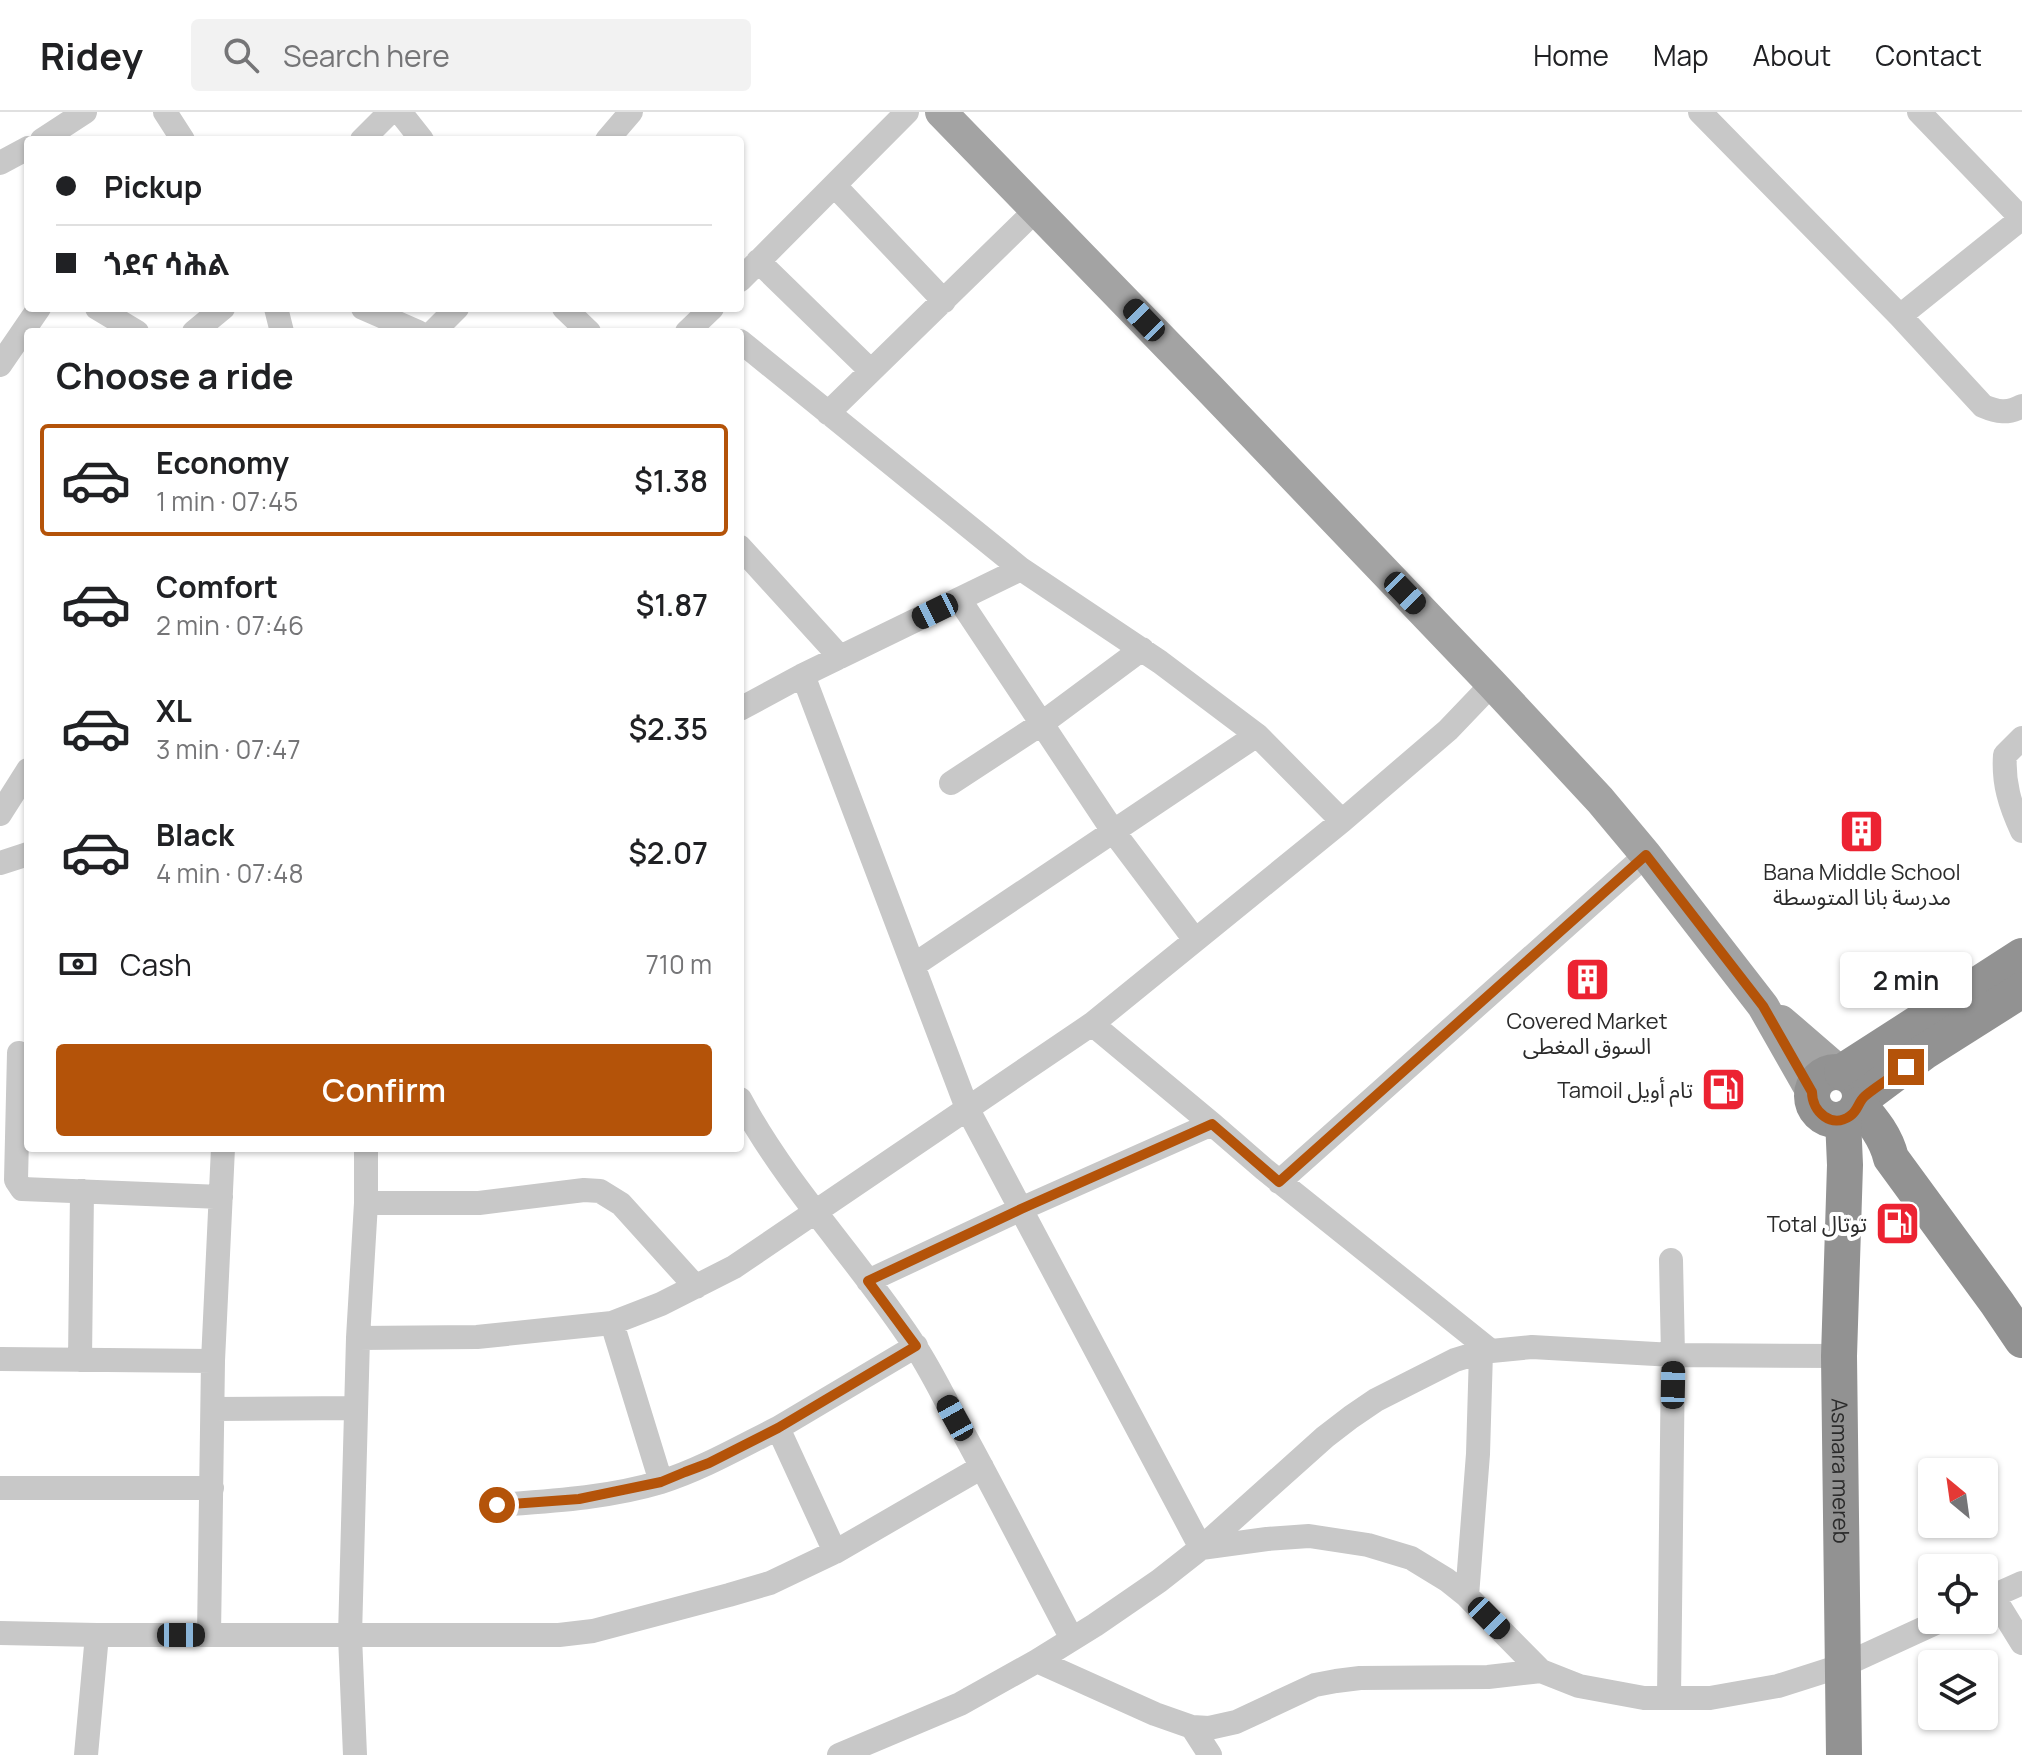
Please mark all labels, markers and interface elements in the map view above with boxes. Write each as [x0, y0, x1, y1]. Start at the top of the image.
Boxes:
search box [191, 19, 751, 91]
text: Ridey [40, 29, 143, 81]
icon: search [219, 33, 263, 77]
text: Search here [283, 35, 450, 76]
text: Home [1533, 36, 1609, 74]
text: Map [1653, 36, 1709, 74]
text: About [1753, 36, 1831, 74]
text: Contact [1875, 36, 1982, 74]
text: Pickup [104, 166, 202, 207]
text: ጎደና ሳሕል [104, 243, 229, 284]
car [1119, 294, 1169, 346]
text: Choose a ride [56, 351, 294, 400]
text: Economy [156, 442, 289, 483]
icon: car [60, 444, 132, 516]
text: $1.38 [634, 460, 708, 501]
text: 1 min · 07:45 [156, 483, 298, 519]
text: Comfort [156, 566, 278, 607]
car [1380, 567, 1430, 619]
icon: car [60, 568, 132, 640]
text: $1.87 [636, 584, 708, 625]
car [908, 590, 962, 632]
text: 2 min · 07:46 [156, 607, 304, 643]
text: XL [156, 690, 192, 731]
icon: car [60, 692, 132, 764]
text: $2.35 [629, 708, 708, 749]
text: 3 min · 07:47 [156, 731, 301, 767]
building icon: Bana Middle School مدرسة بانا المتوسطة [1838, 807, 1886, 855]
text: Black [156, 814, 234, 855]
icon: car [60, 816, 132, 888]
text: $2.07 [628, 832, 708, 873]
text: 4 min · 07:48 [156, 855, 304, 891]
place label: Bana Middle School مدرسة بانا المتوسطة [1763, 857, 1961, 912]
icon: cash [56, 942, 100, 986]
text: Cash [120, 944, 192, 985]
text: 710 m [646, 946, 712, 982]
callout: 2 min [1840, 951, 1972, 1007]
building icon: Covered Market السوق المغطى [1563, 956, 1611, 1004]
text: 2 min [1873, 962, 1939, 998]
place label: Covered Market السوق المغطى [1507, 1006, 1668, 1061]
button: Confirm [56, 1044, 712, 1136]
route end [1888, 1049, 1924, 1085]
fuel station icon: Tamoil تام أويل [1700, 1066, 1748, 1114]
place label: Tamoil تام أويل [1557, 1075, 1693, 1107]
fuel station icon: Total توتال [1874, 1200, 1922, 1248]
place label: Total توتال [1767, 1209, 1867, 1239]
car [1661, 1361, 1685, 1409]
car [933, 1391, 977, 1445]
street label: Asmara mereb [1825, 1398, 1856, 1544]
north arrow [1918, 1458, 1998, 1538]
map controls [1918, 1458, 1998, 1730]
route start [479, 1487, 515, 1523]
button: locate [1918, 1554, 1998, 1634]
car [1464, 1593, 1514, 1643]
car [157, 1623, 205, 1647]
button: layers [1918, 1650, 1998, 1730]

